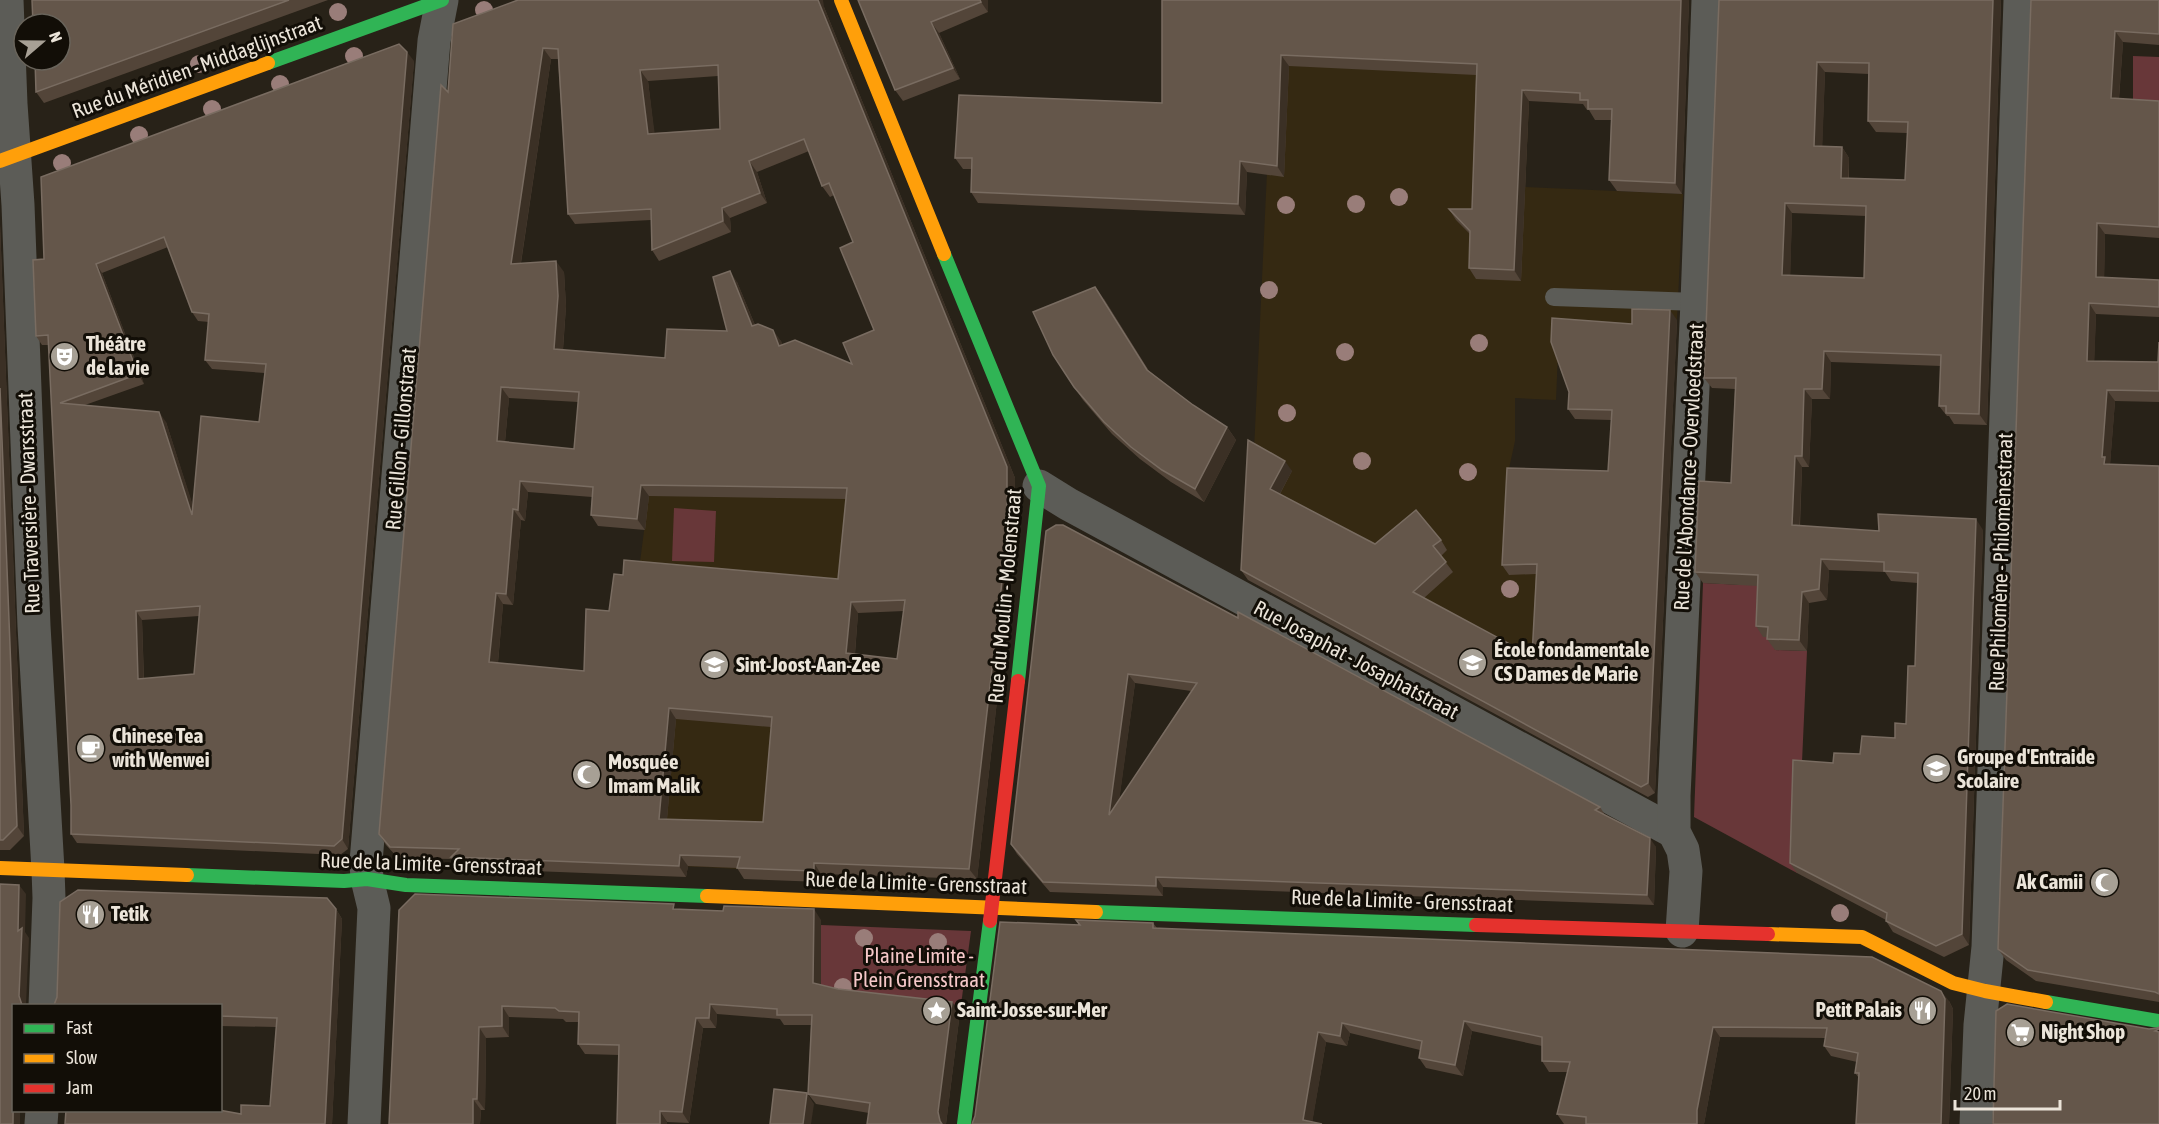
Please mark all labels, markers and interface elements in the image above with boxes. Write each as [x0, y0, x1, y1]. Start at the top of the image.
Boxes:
street label: Rue du Méridien - Middaglijnstraat [69, 10, 325, 122]
north arrow [12, 12, 72, 72]
text: N [46, 29, 66, 44]
street label: Rue de l'Abondance - Overvloedstraat [1668, 323, 1708, 611]
place label: Théâtre de la vie [86, 331, 150, 379]
theatre icon: Théâtre de la vie [49, 340, 81, 372]
street label: Rue Gillon - Gillonstraat [380, 347, 420, 531]
street label: Rue Traversière - Dwarsstraat [12, 392, 44, 614]
street label: Rue Philomène - Philomènestraat [1983, 432, 2017, 692]
street label: Rue du Moulin - Molenstraat [983, 488, 1025, 704]
street label: Rue Josaphat - Josaphatstraat [1250, 595, 1463, 723]
place label: École fondamentale CS Dames de Marie [1494, 637, 1649, 685]
school or university icon: École fondamentale CS Dames de Marie [1457, 646, 1489, 678]
school or university icon: Sint-Joost-Aan-Zee [699, 649, 731, 681]
place label: Sint-Joost-Aan-Zee [736, 652, 880, 676]
place label: Chinese Tea with Wenwei [112, 723, 209, 771]
cafe icon: Chinese Tea with Wenwei [75, 732, 107, 764]
place label: Groupe d'Entraide Scolaire [1957, 744, 2095, 792]
place label: Mosquée Imam Malik [608, 749, 700, 797]
school or university icon: Groupe d'Entraide Scolaire [1920, 753, 1952, 785]
mosque icon: Mosquée Imam Malik [571, 758, 603, 790]
street label: Rue de la Limite - Grensstraat [320, 847, 542, 879]
street label: Rue de la Limite - Grensstraat [805, 866, 1027, 898]
mosque icon: Ak Camii [2088, 866, 2120, 898]
place label: Ak Camii [2016, 869, 2083, 893]
street label: Rue de la Limite - Grensstraat [1291, 884, 1513, 916]
restaurant icon: Tetik [74, 898, 106, 930]
place label: Tetik [111, 901, 149, 925]
park label: Plaine Limite - Plein Grensstraat [853, 943, 985, 991]
place icon: Saint-Josse-sur-Mer [920, 994, 952, 1026]
restaurant icon: Petit Palais [1907, 994, 1939, 1026]
place label: Saint-Josse-sur-Mer [957, 997, 1108, 1021]
place label: Petit Palais [1815, 997, 1903, 1021]
legend [12, 1004, 222, 1112]
supermarket icon: Night Shop [2004, 1016, 2036, 1048]
text: Fast [66, 1017, 93, 1038]
place label: Night Shop [2041, 1019, 2125, 1043]
text: Slow [66, 1047, 97, 1068]
scale bar [1955, 1073, 2060, 1111]
text: Jam [66, 1077, 93, 1098]
text: 20 m [1964, 1083, 1996, 1104]

